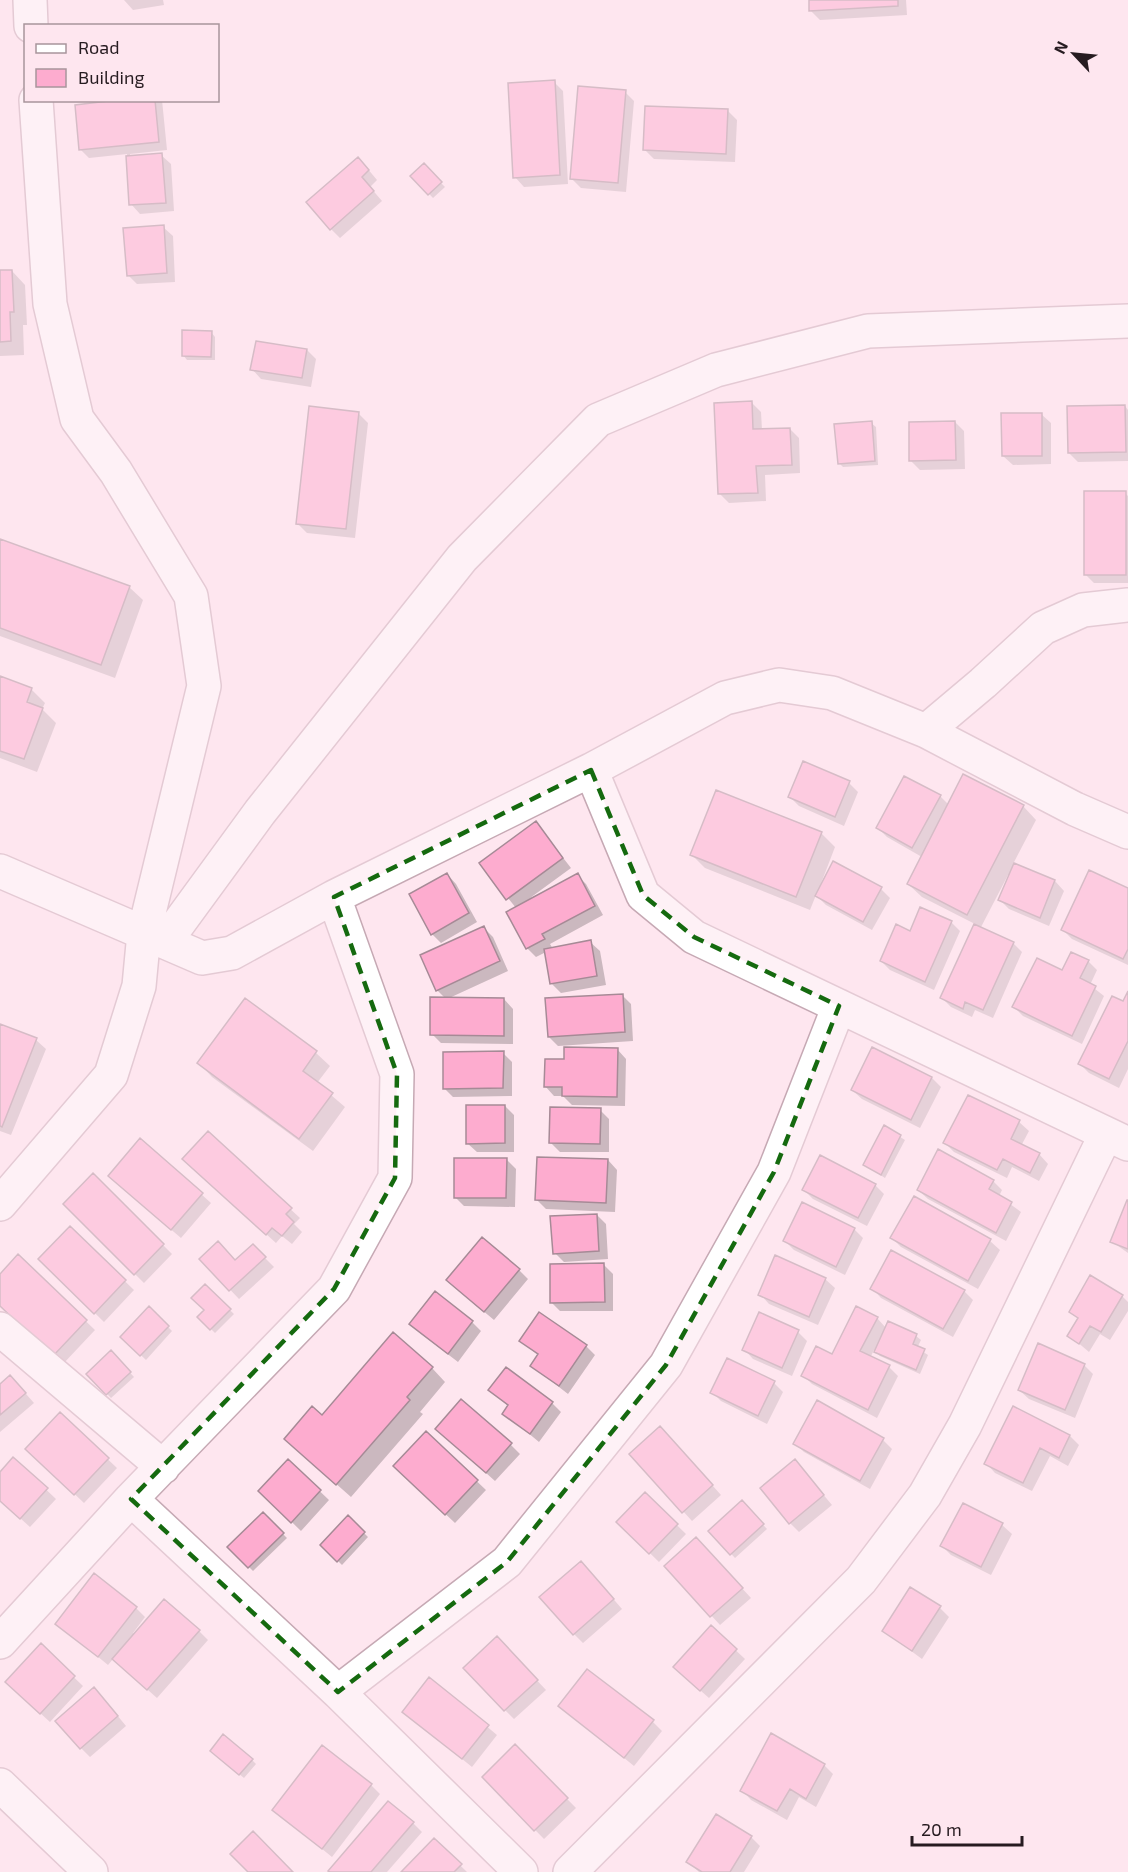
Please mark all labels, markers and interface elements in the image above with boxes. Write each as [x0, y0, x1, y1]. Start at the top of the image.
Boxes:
legend [24, 24, 219, 102]
north arrow [1044, 24, 1104, 84]
text: Road [78, 36, 119, 58]
text: N [1049, 38, 1071, 57]
text: Building [78, 66, 145, 88]
scale bar [912, 1809, 1022, 1847]
text: 20 m [921, 1818, 962, 1840]

